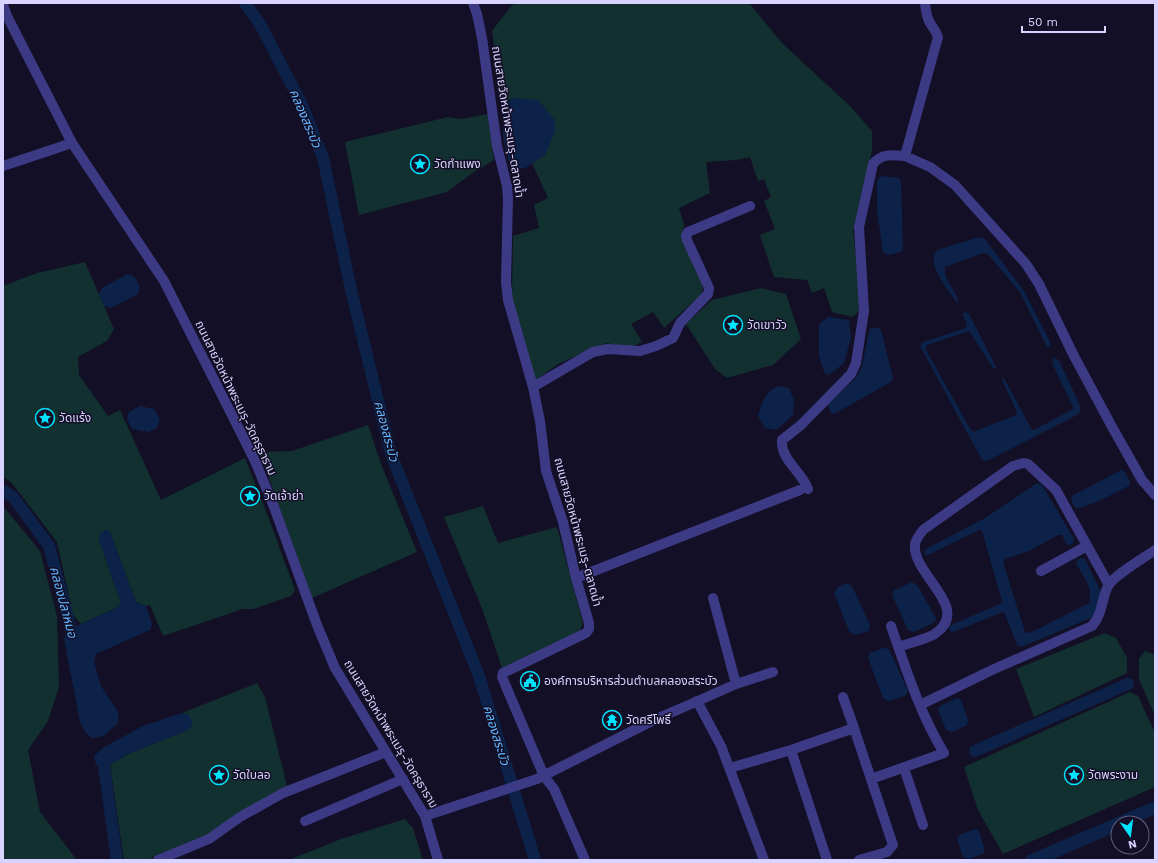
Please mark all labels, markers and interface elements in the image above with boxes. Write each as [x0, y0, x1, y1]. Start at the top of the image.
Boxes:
scale bar [1022, 8, 1105, 34]
text: 50 m [1028, 15, 1058, 29]
street label: ถนนสายวัดหน้าพระเมรุ-ตลาดน้ำ [489, 45, 529, 199]
water label: คลองสระบัว [286, 87, 325, 150]
place icon: วัดกำแพง [409, 153, 431, 175]
place label: วัดกำแพง [434, 157, 481, 171]
place icon: วัดเขาวัว [722, 314, 744, 336]
street label: ถนนสายวัดหน้าพระเมรุ-วัดครุธาราม [192, 318, 280, 478]
place label: วัดเขาวัว [747, 318, 787, 332]
water label: คลองสระบัว [371, 399, 402, 464]
place icon: วัดแร้ง [34, 407, 56, 429]
place label: วัดแร้ง [59, 411, 91, 425]
street label: ถนนสายวัดหน้าพระเมรุ-ตลาดน้ำ [551, 456, 607, 608]
place icon: วัดเจ้าย่า [239, 485, 261, 507]
place label: วัดเจ้าย่า [264, 489, 304, 503]
water label: คลองปลาหมอ [47, 565, 80, 640]
street label: ถนนสายวัดหน้าพระเมรุ-วัดครุธาราม [341, 657, 441, 811]
public building icon: องค์การบริหารส่วนตำบลคลองสระบัว [519, 670, 541, 692]
place label: องค์การบริหารส่วนตำบลคลองสระบัว [544, 674, 718, 688]
water label: คลองสระบัว [480, 703, 513, 768]
temple icon: วัดศรีโพธิ์ [601, 709, 623, 731]
place label: วัดศรีโพธิ์ [626, 713, 671, 727]
place icon: วัดใบลอ [208, 764, 230, 786]
place icon: วัดพระงาม [1063, 764, 1085, 786]
place label: วัดใบลอ [233, 768, 271, 782]
place label: วัดพระงาม [1088, 768, 1138, 782]
north arrow [1110, 815, 1150, 855]
text: N [1127, 837, 1138, 852]

